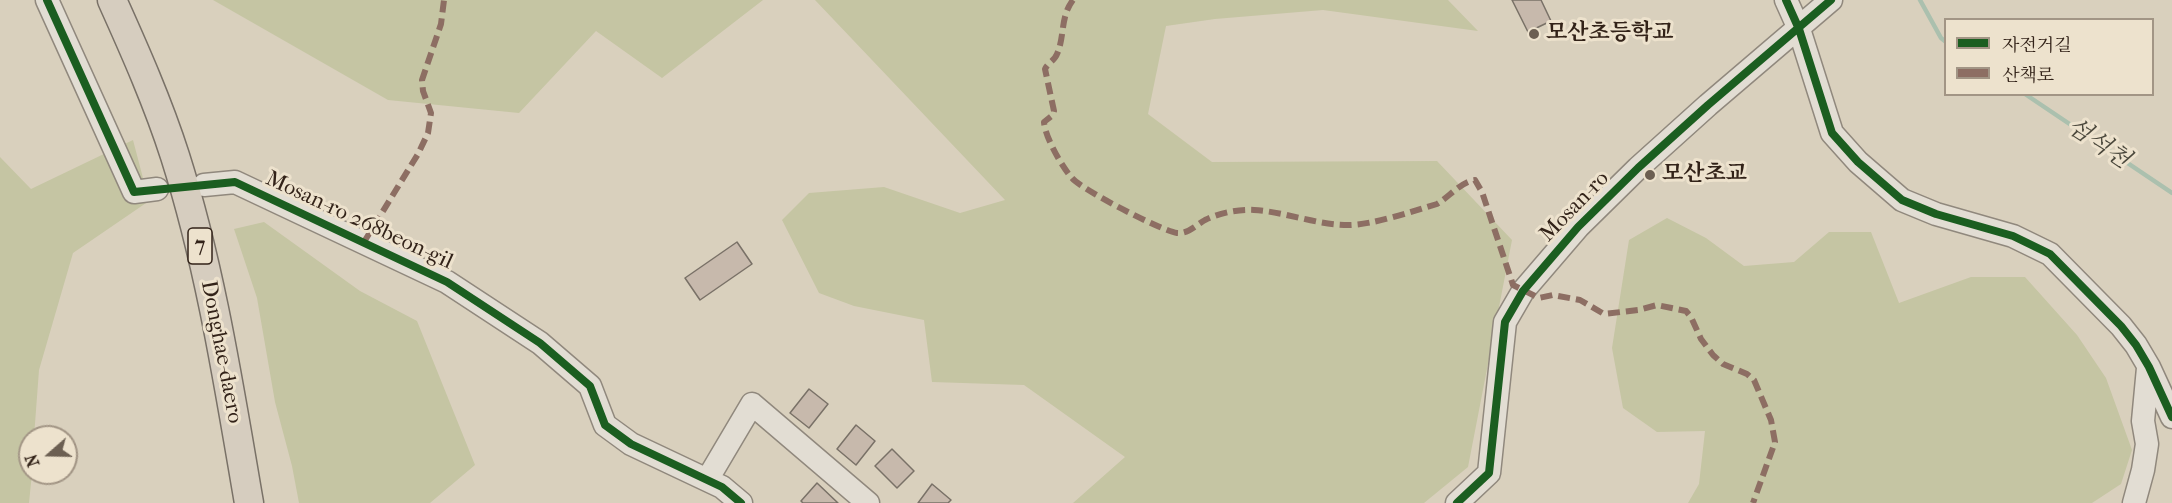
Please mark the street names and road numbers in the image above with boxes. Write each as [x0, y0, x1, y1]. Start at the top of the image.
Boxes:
street label: Mosan-ro 268beon-gil [261, 166, 457, 276]
street label: Mosan-ro [1535, 166, 1615, 248]
road number: 7 [188, 228, 212, 264]
street label: Donghae-daero [194, 278, 248, 426]

